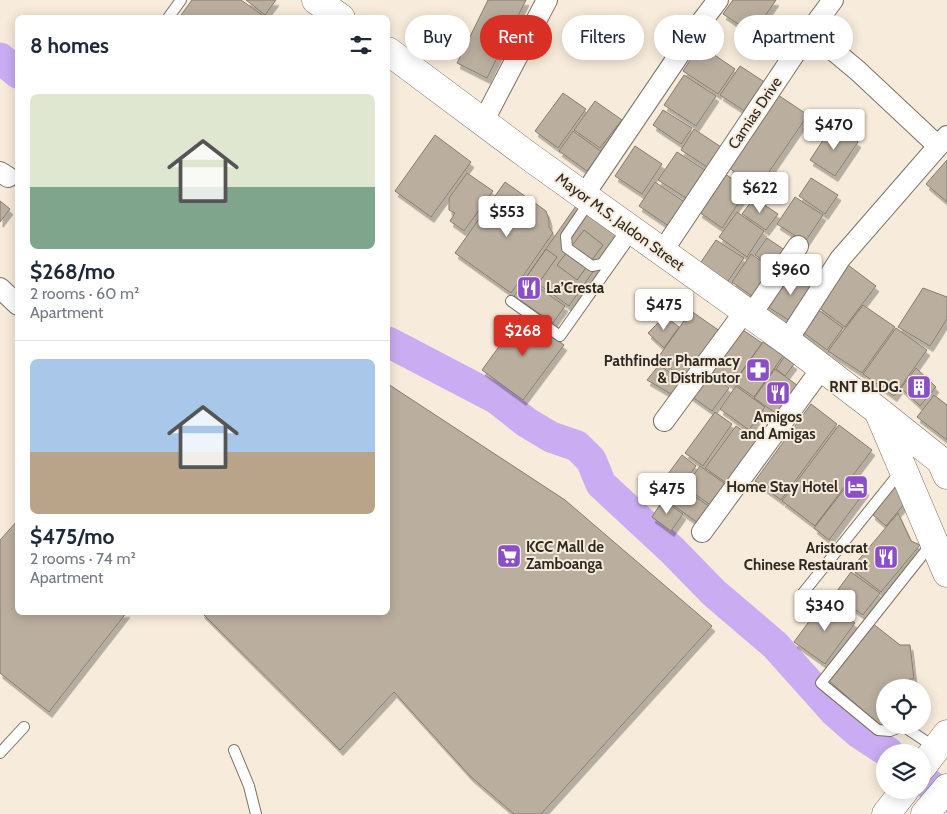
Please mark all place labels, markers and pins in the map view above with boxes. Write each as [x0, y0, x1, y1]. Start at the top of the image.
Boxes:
pin: $470 [804, 108, 864, 151]
pin: $622 [730, 172, 790, 214]
pin: $553 [477, 196, 537, 238]
pin: $960 [761, 254, 821, 296]
restaurant icon: La’Cresta [516, 275, 542, 301]
place label: La’Cresta [546, 279, 605, 297]
pin: $475 [634, 288, 694, 331]
pin: $268 [493, 314, 553, 357]
place label: Pathfinder Pharmacy & Distributor [604, 352, 741, 387]
pharmacy icon: Pathfinder Pharmacy & Distributor [745, 357, 771, 383]
building icon: RNT BLDG. [906, 374, 932, 400]
place label: RNT BLDG. [829, 378, 902, 396]
restaurant icon: Amigos and Amigas [765, 380, 791, 406]
place label: Amigos and Amigas [740, 408, 816, 443]
pin: $475 [637, 472, 697, 515]
hotel icon: Home Stay Hotel [843, 474, 869, 500]
place label: Home Stay Hotel [726, 478, 838, 496]
place label: KCC Mall de Zamboanga [526, 538, 604, 573]
place label: Aristocrat Chinese Restaurant [744, 539, 868, 574]
supermarket icon: KCC Mall de Zamboanga [496, 543, 522, 569]
restaurant icon: Aristocrat Chinese Restaurant [873, 544, 899, 570]
pin: $340 [795, 590, 855, 632]

